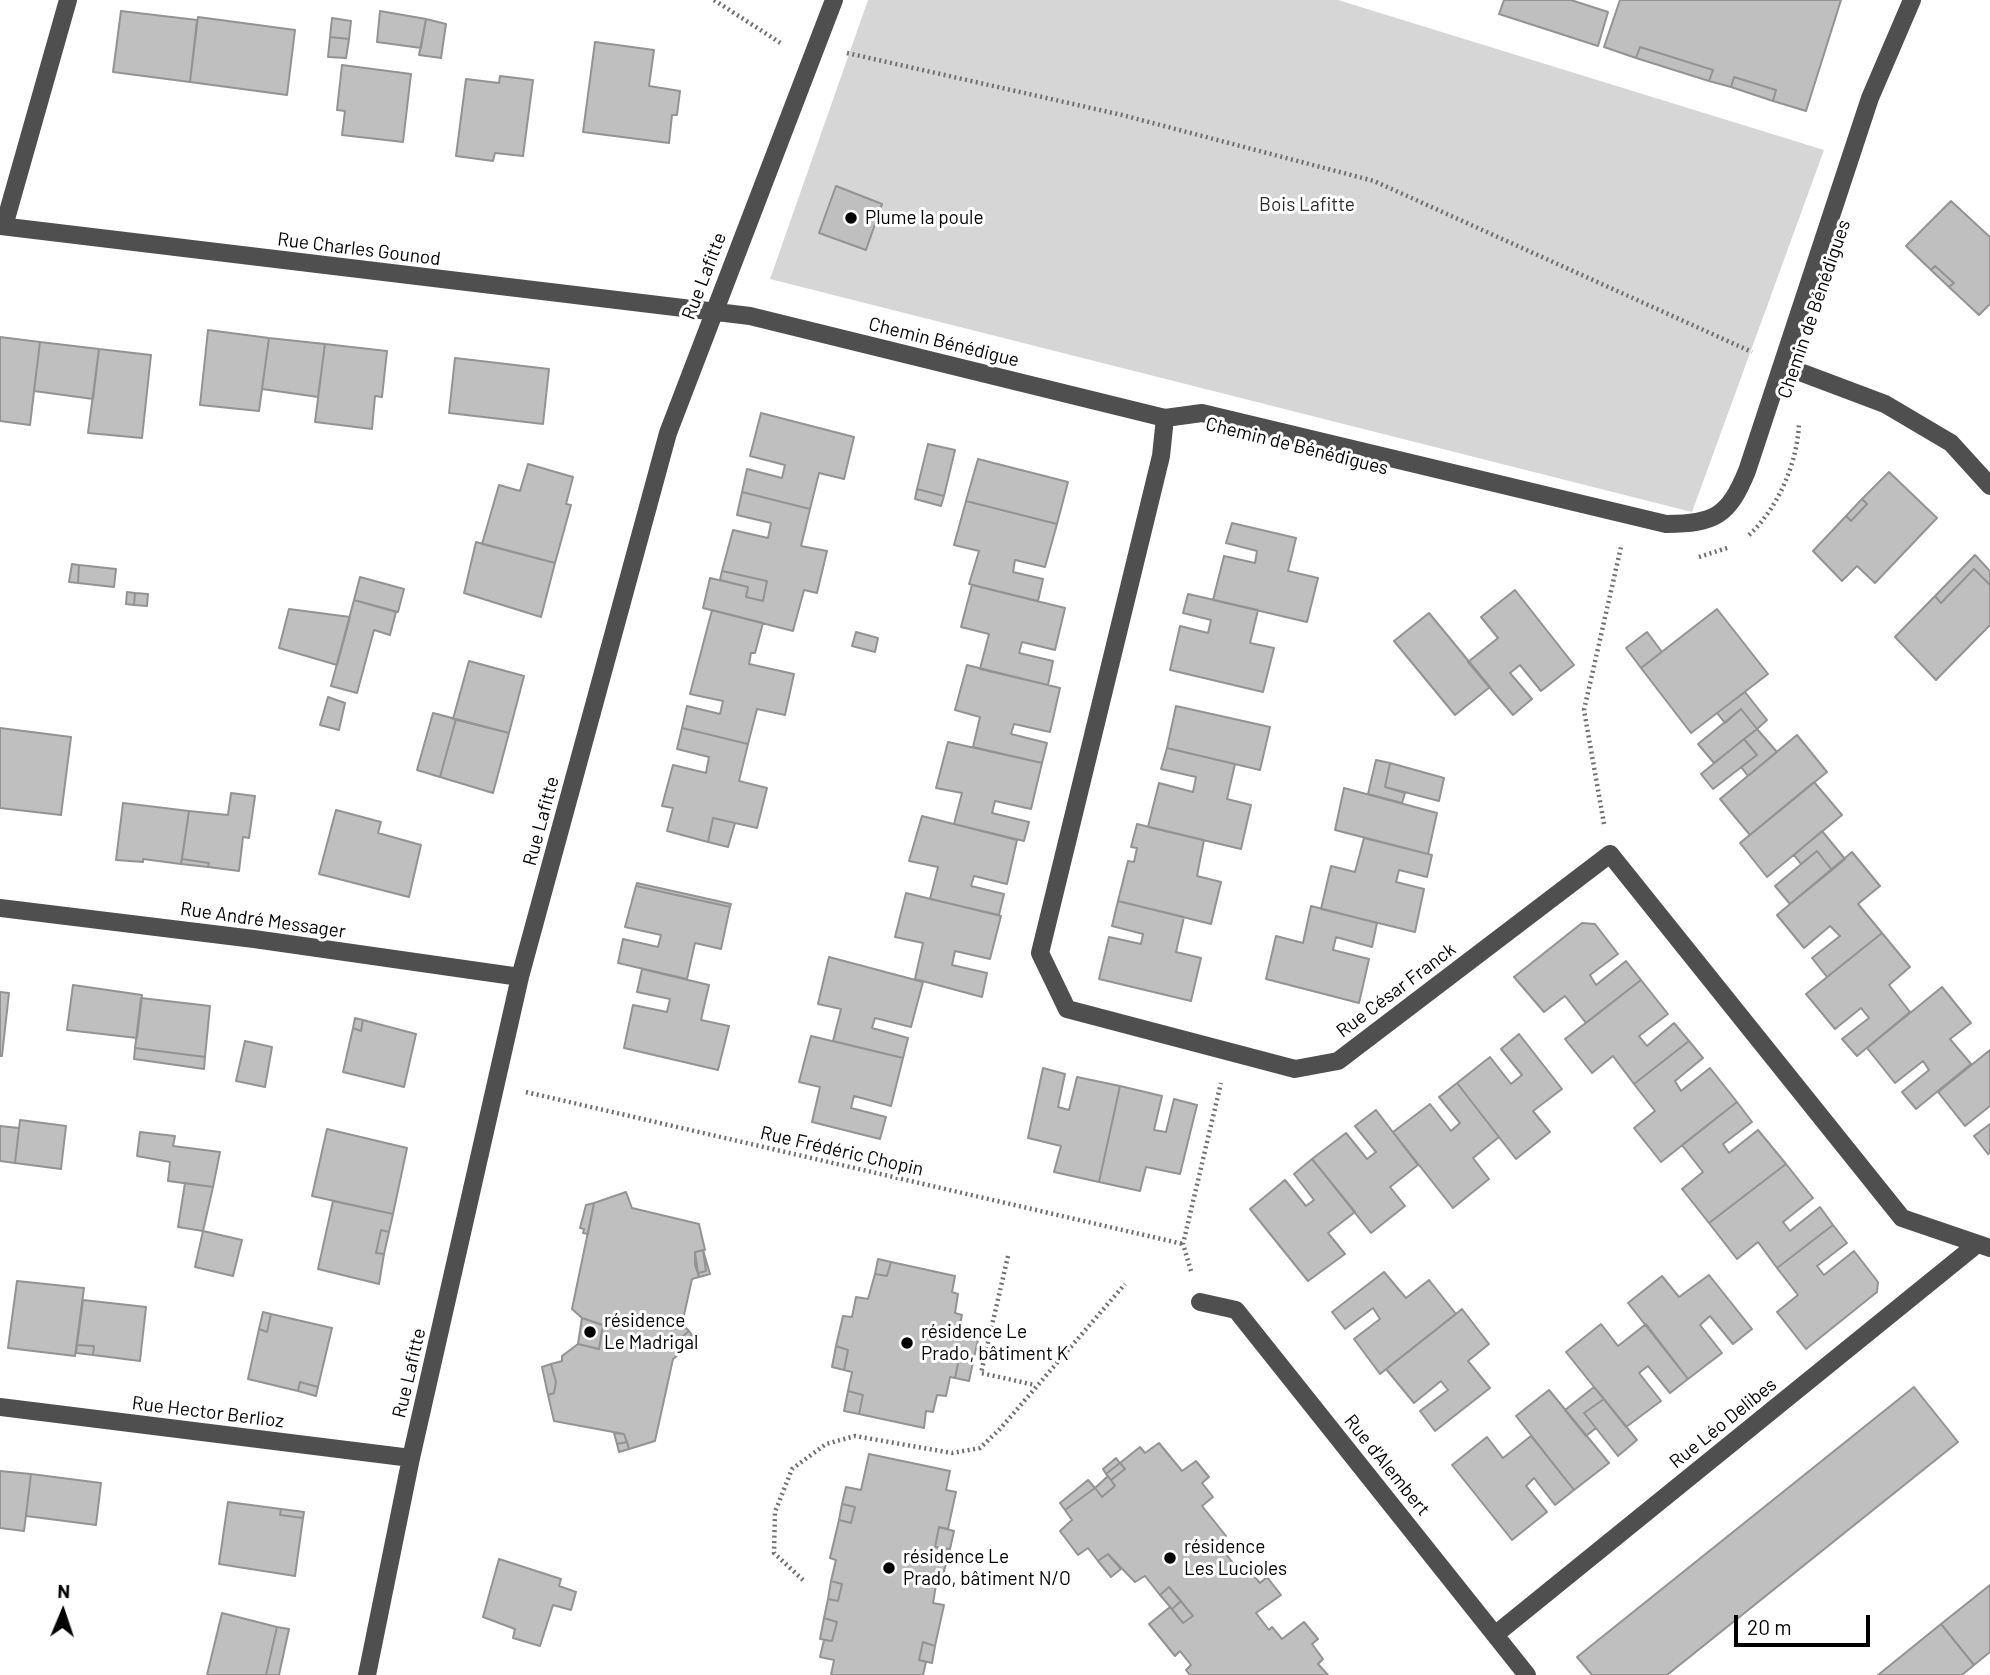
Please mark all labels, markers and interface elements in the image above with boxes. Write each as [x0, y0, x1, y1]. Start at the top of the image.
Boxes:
park label: Bois Lafitte [1259, 194, 1355, 216]
place label: Plume la poule [865, 207, 984, 229]
marker: Plume la poule [843, 210, 859, 226]
street label: Chemin de Bénédigues [1773, 217, 1855, 401]
street label: Rue Charles Gounod [276, 228, 442, 270]
street label: Rue Lafitte [677, 229, 731, 323]
street label: Chemin Bénédigue [866, 312, 1022, 372]
street label: Chemin de Bénédigues [1203, 412, 1391, 480]
street label: Rue Lafitte [518, 774, 564, 868]
street label: Rue André Messager [179, 897, 347, 943]
street label: Rue César Franck [1332, 938, 1460, 1042]
street label: Rue Frédéric Chopin [758, 1121, 926, 1181]
place label: résidence Le Madrigal [604, 1310, 698, 1354]
place label: résidence Le Prado, bâtiment K [921, 1321, 1068, 1365]
marker: résidence Le Madrigal [582, 1324, 598, 1340]
street label: Rue Lafitte [388, 1326, 430, 1420]
marker: résidence Le Prado, bâtiment K [899, 1335, 915, 1351]
street label: Rue Léo Delibes [1665, 1373, 1781, 1473]
street label: Rue Hector Berlioz [131, 1391, 285, 1433]
street label: Rue d'Alembert [1339, 1410, 1435, 1520]
place label: résidence Les Lucioles [1184, 1536, 1287, 1580]
place label: résidence Le Prado, bâtiment N/O [903, 1546, 1071, 1590]
marker: résidence Les Lucioles [1162, 1550, 1178, 1566]
marker: résidence Le Prado, bâtiment N/O [881, 1560, 897, 1576]
north arrow [28, 1577, 98, 1647]
text: N [57, 1579, 70, 1602]
scale bar [1738, 1602, 1874, 1646]
text: 20 m [1747, 1614, 1792, 1639]

